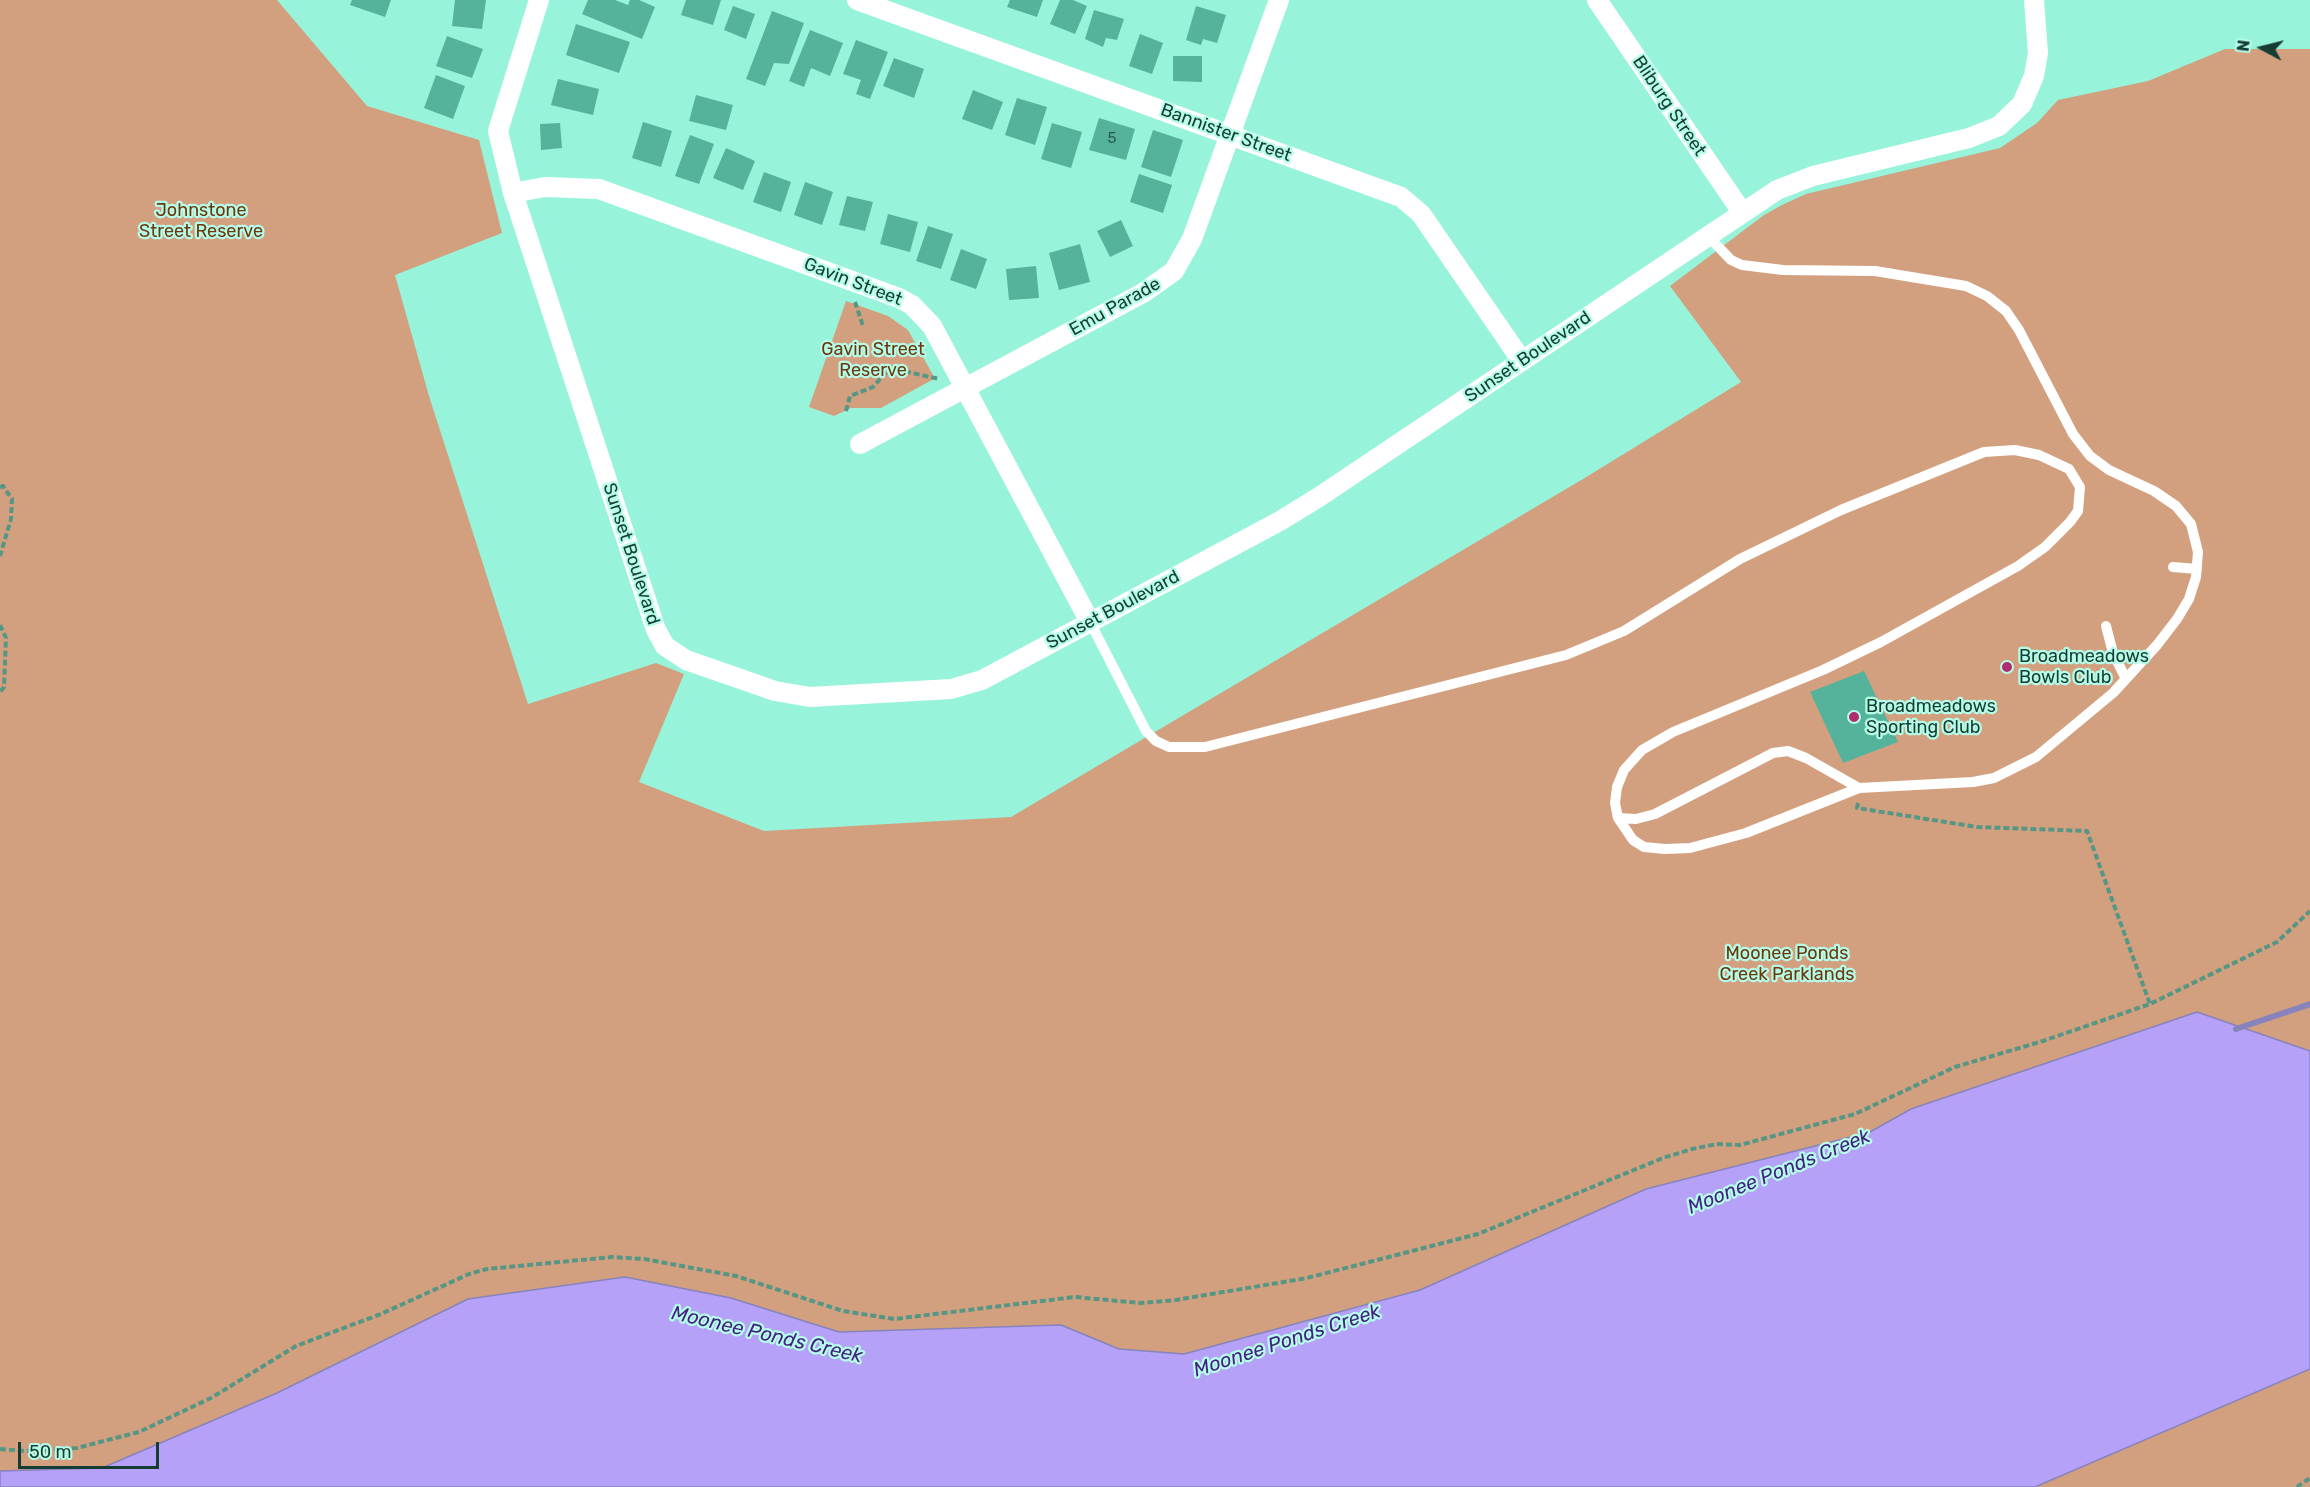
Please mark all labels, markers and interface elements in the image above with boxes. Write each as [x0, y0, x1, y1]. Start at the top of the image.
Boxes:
north arrow [2232, 18, 2292, 78]
text: N [2234, 39, 2254, 53]
street label: Bliburg Street [1628, 52, 1710, 160]
street label: Bannister Street [1158, 99, 1294, 167]
house number: 5 [1108, 130, 1116, 148]
park label: Johnstone Street Reserve [139, 200, 263, 242]
street label: Gavin Street [801, 253, 905, 311]
street label: Emu Parade [1066, 273, 1164, 341]
street label: Sunset Boulevard [1461, 307, 1595, 407]
park label: Gavin Street Reserve [821, 339, 925, 382]
street label: Sunset Boulevard [598, 480, 664, 628]
street label: Sunset Boulevard [1043, 566, 1183, 654]
place label: Broadmeadows Bowls Club [2019, 646, 2149, 688]
marker: Broadmeadows Bowls Club [2000, 660, 2014, 674]
place label: Broadmeadows Sporting Club [1866, 696, 1996, 738]
marker: Broadmeadows Sporting Club [1847, 710, 1861, 724]
park label: Moonee Ponds Creek Parklands [1719, 943, 1855, 986]
water label: Moonee Ponds Creek [1684, 1124, 1874, 1220]
water label: Moonee Ponds Creek [1190, 1299, 1384, 1383]
water label: Moonee Ponds Creek [669, 1301, 865, 1369]
scale bar [21, 1430, 162, 1468]
text: 50 m [29, 1441, 72, 1463]

